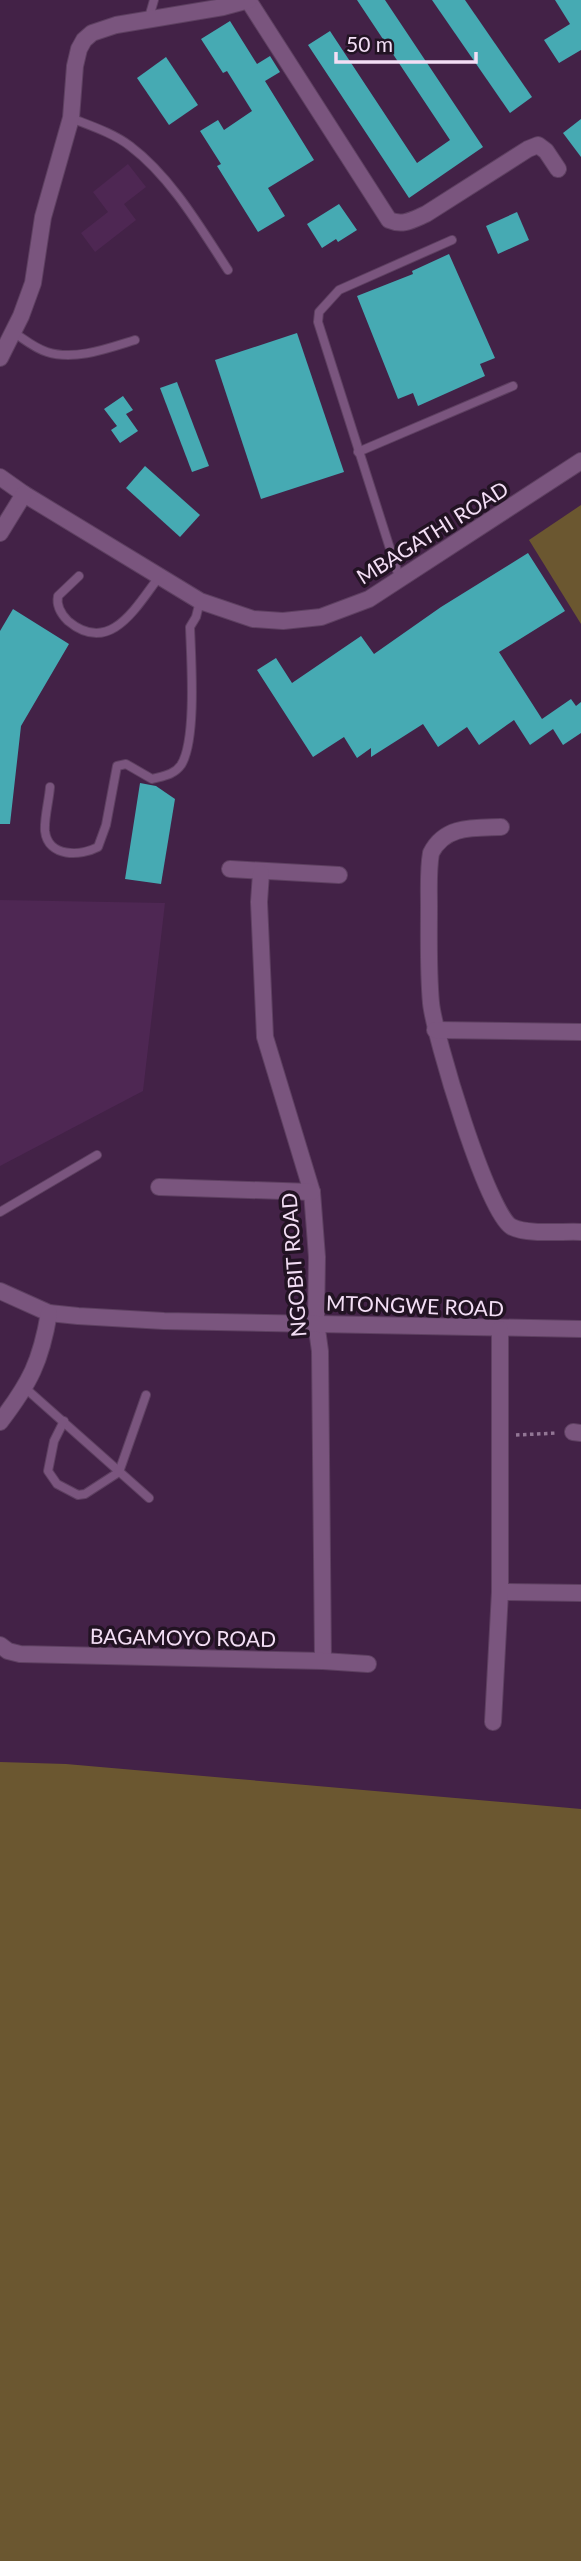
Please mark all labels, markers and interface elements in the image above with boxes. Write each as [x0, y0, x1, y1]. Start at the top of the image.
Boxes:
scale bar [336, 21, 476, 65]
text: 50 m [346, 31, 393, 56]
street label: MBAGATHI ROAD [352, 475, 512, 589]
street label: NGOBIT ROAD [275, 1192, 311, 1338]
street label: MTONGWE ROAD [326, 1289, 504, 1321]
street label: BAGAMOYO ROAD [90, 1623, 276, 1651]

